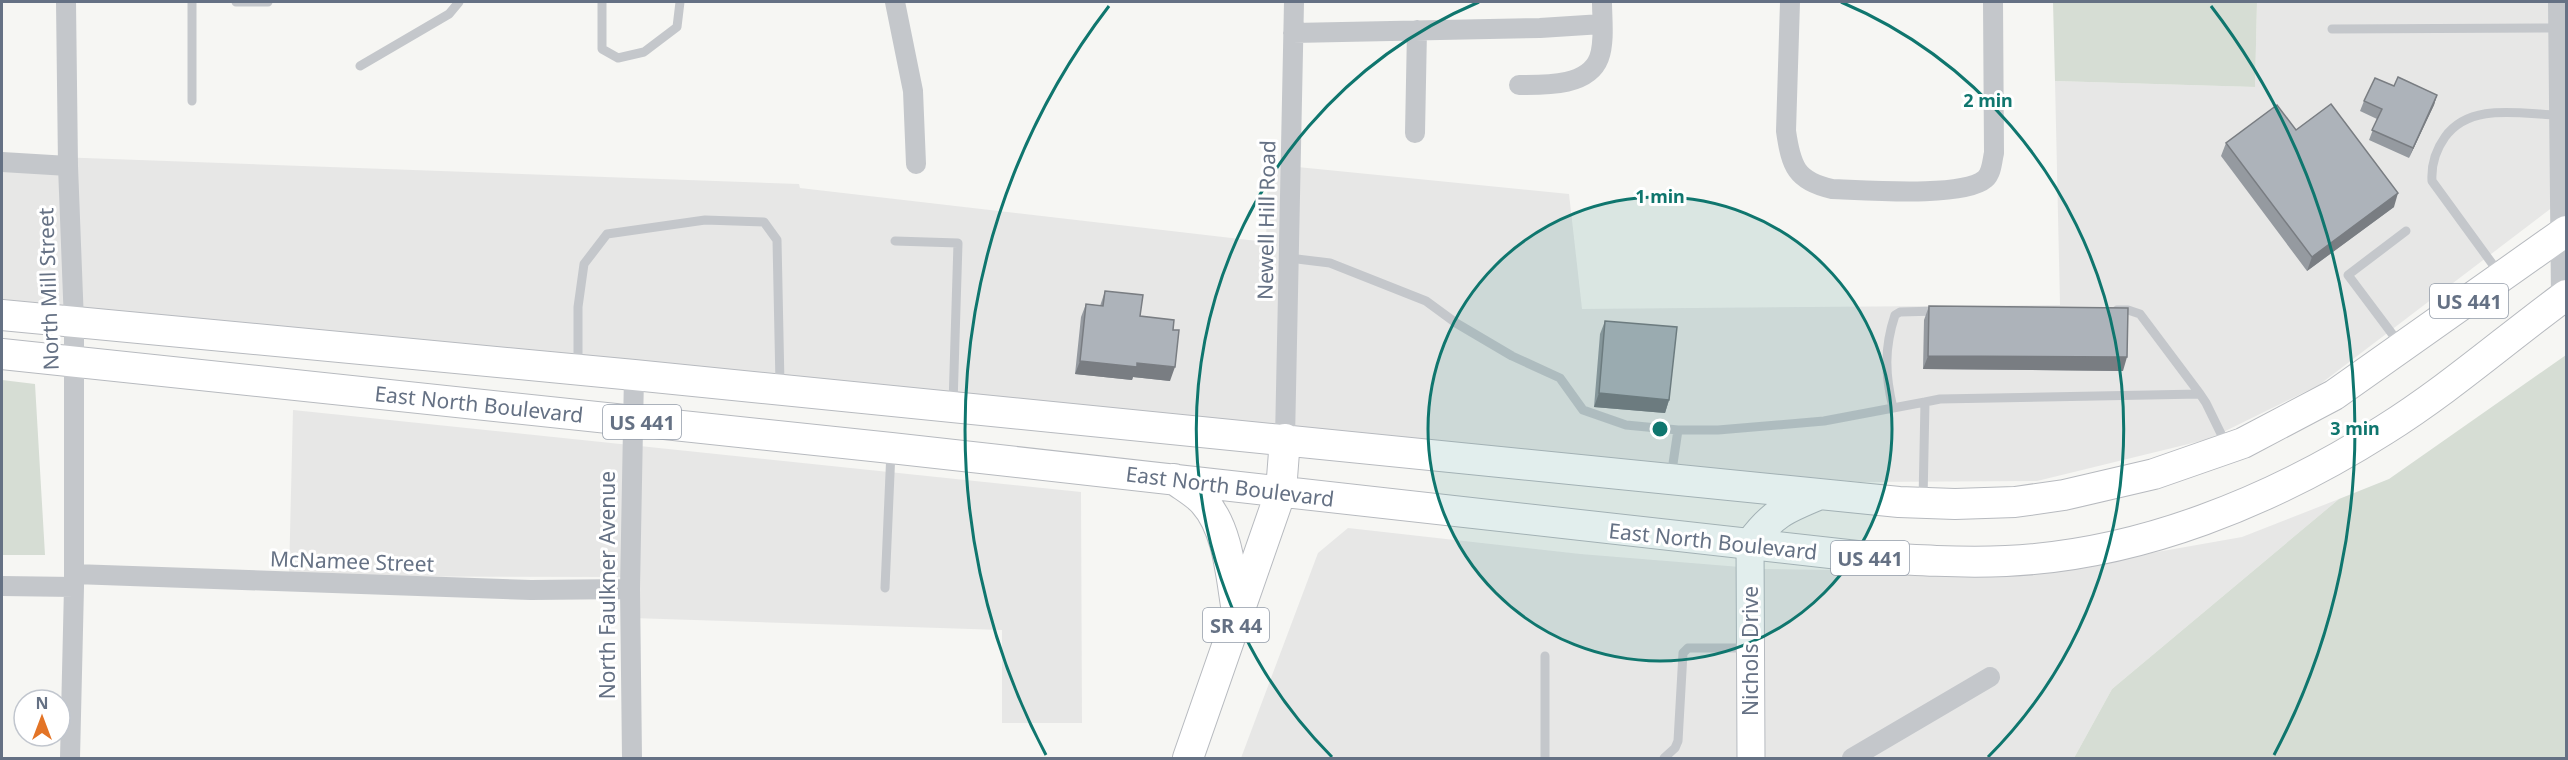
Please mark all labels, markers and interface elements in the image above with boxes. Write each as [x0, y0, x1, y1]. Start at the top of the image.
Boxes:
text: 2 min [1963, 88, 2013, 112]
street label: Newell Hill Road [1251, 140, 1281, 300]
text: 1 min [1635, 184, 1685, 208]
street label: North Mill Street [31, 207, 65, 371]
road number: US 441 [2430, 284, 2508, 318]
street label: East North Boulevard [373, 379, 585, 429]
road number: US 441 [603, 405, 681, 439]
text: 3 min [2330, 416, 2380, 440]
centre of rings [1650, 419, 1670, 439]
street label: East North Boulevard [1124, 459, 1336, 513]
street label: North Faulkner Avenue [593, 471, 621, 699]
street label: East North Boulevard [1607, 516, 1819, 566]
road number: US 441 [1831, 541, 1909, 575]
street label: McNamee Street [269, 544, 435, 578]
street label: Nichols Drive [1736, 586, 1764, 716]
road number: SR 44 [1203, 608, 1269, 642]
north arrow [12, 688, 72, 748]
text: N [35, 692, 49, 714]

